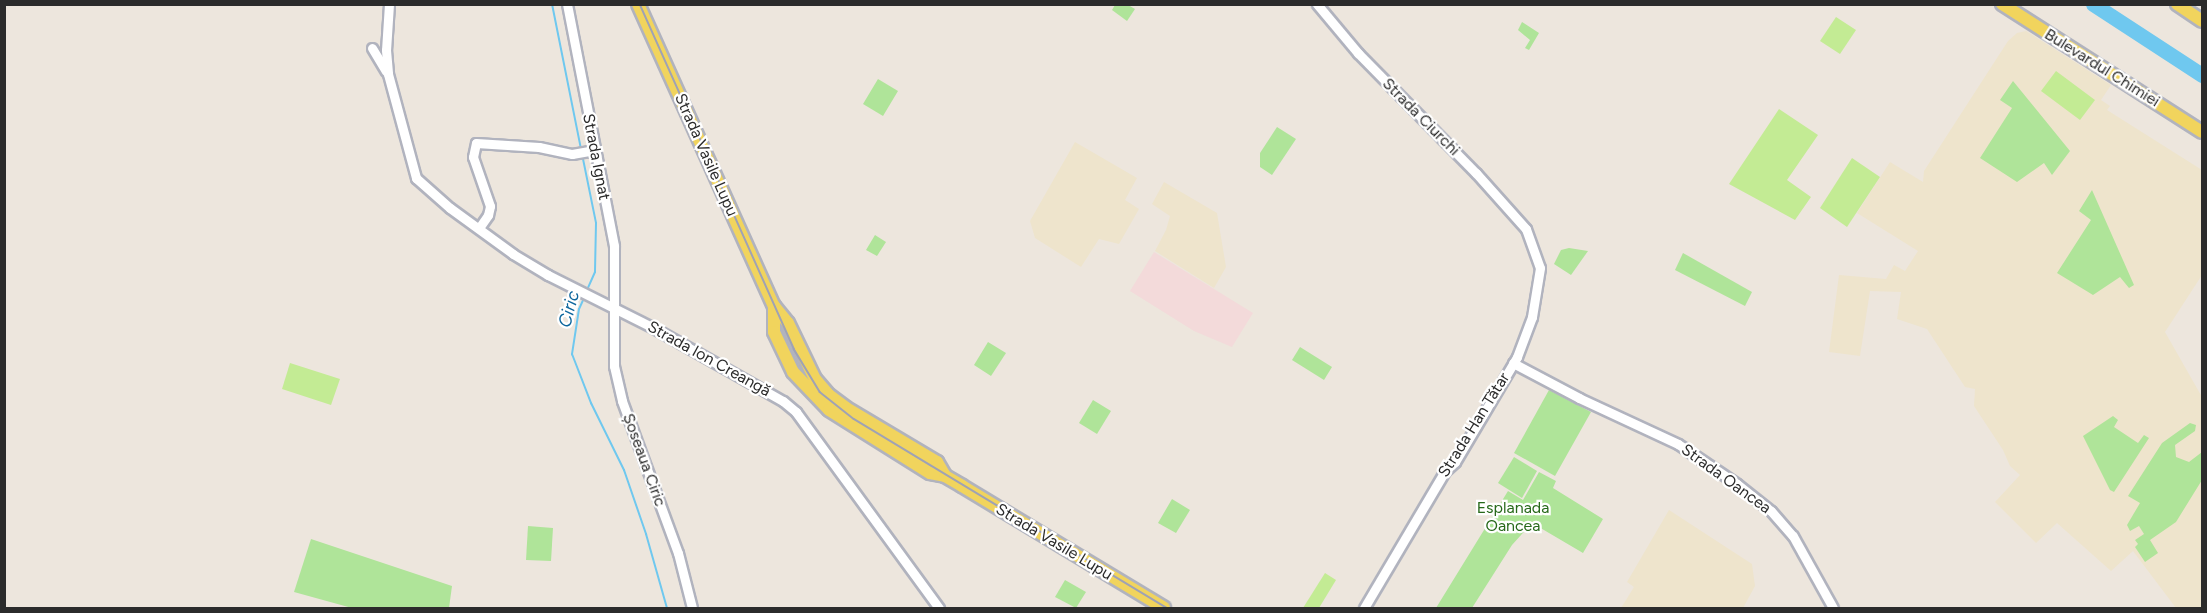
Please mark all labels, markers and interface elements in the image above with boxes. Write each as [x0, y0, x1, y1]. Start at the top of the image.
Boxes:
street label: Bulevardul Chimiei [2041, 25, 2163, 111]
street label: Strada Ciurchi [1378, 74, 1464, 160]
street label: Strada Vasile Lupu [670, 91, 742, 219]
street label: Strada Ignat [578, 112, 614, 202]
water label: Ciric [554, 288, 584, 330]
street label: Strada Ion Creangă [644, 317, 774, 401]
street label: Strada Han Tătar [1434, 369, 1514, 481]
street label: Șoseaua Ciric [618, 411, 670, 509]
street label: Strada Oancea [1677, 440, 1775, 518]
park label: Esplanada Oancea [1477, 498, 1549, 536]
street label: Strada Vasile Lupu [992, 500, 1116, 584]

